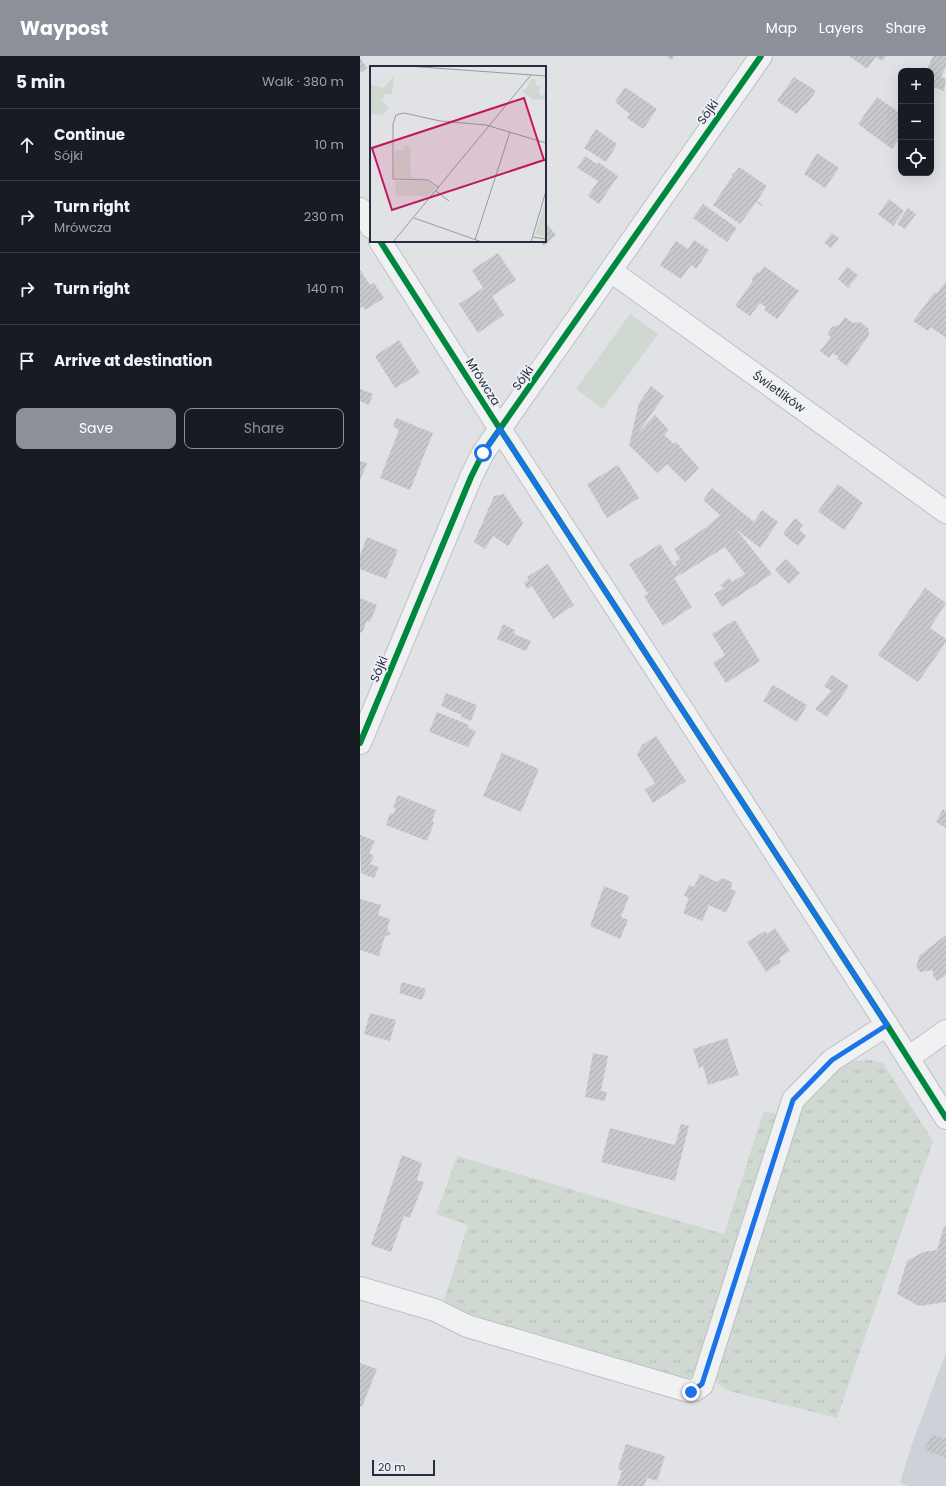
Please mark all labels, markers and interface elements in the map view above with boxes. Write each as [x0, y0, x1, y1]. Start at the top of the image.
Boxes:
text: Waypost [20, 15, 108, 42]
text: Map [766, 18, 797, 38]
text: Layers [819, 18, 863, 38]
text: Share [885, 18, 926, 38]
inset map [370, 66, 546, 242]
map controls [898, 68, 934, 176]
button: + [898, 68, 934, 104]
text: 5 min [16, 70, 65, 94]
text: Walk · 380 m [262, 72, 344, 91]
street label: Sójki [693, 96, 722, 128]
button: − [898, 104, 934, 140]
text: Continue [54, 124, 125, 145]
icon: ahead [16, 134, 38, 156]
text: 10 m [315, 135, 344, 154]
button: locate [898, 140, 934, 176]
text: Sójki [54, 146, 83, 165]
text: Turn right [54, 196, 130, 217]
icon: right [16, 206, 38, 228]
text: 230 m [304, 207, 344, 226]
text: Mrówcza [54, 218, 112, 237]
icon: right [16, 278, 38, 300]
text: Turn right [54, 278, 130, 299]
text: 140 m [307, 279, 344, 298]
icon: arrive [16, 350, 38, 372]
text: Arrive at destination [54, 350, 212, 371]
street label: Mrówcza [462, 355, 505, 409]
street label: Sójki [508, 362, 537, 394]
street label: Świetlików [749, 367, 809, 416]
button: Save [16, 408, 176, 449]
button: Share [184, 408, 344, 449]
route start [474, 444, 492, 462]
street label: Sójki [365, 653, 392, 684]
route end [682, 1383, 700, 1401]
scale bar [372, 1458, 435, 1477]
text: 20 m [378, 1459, 406, 1475]

